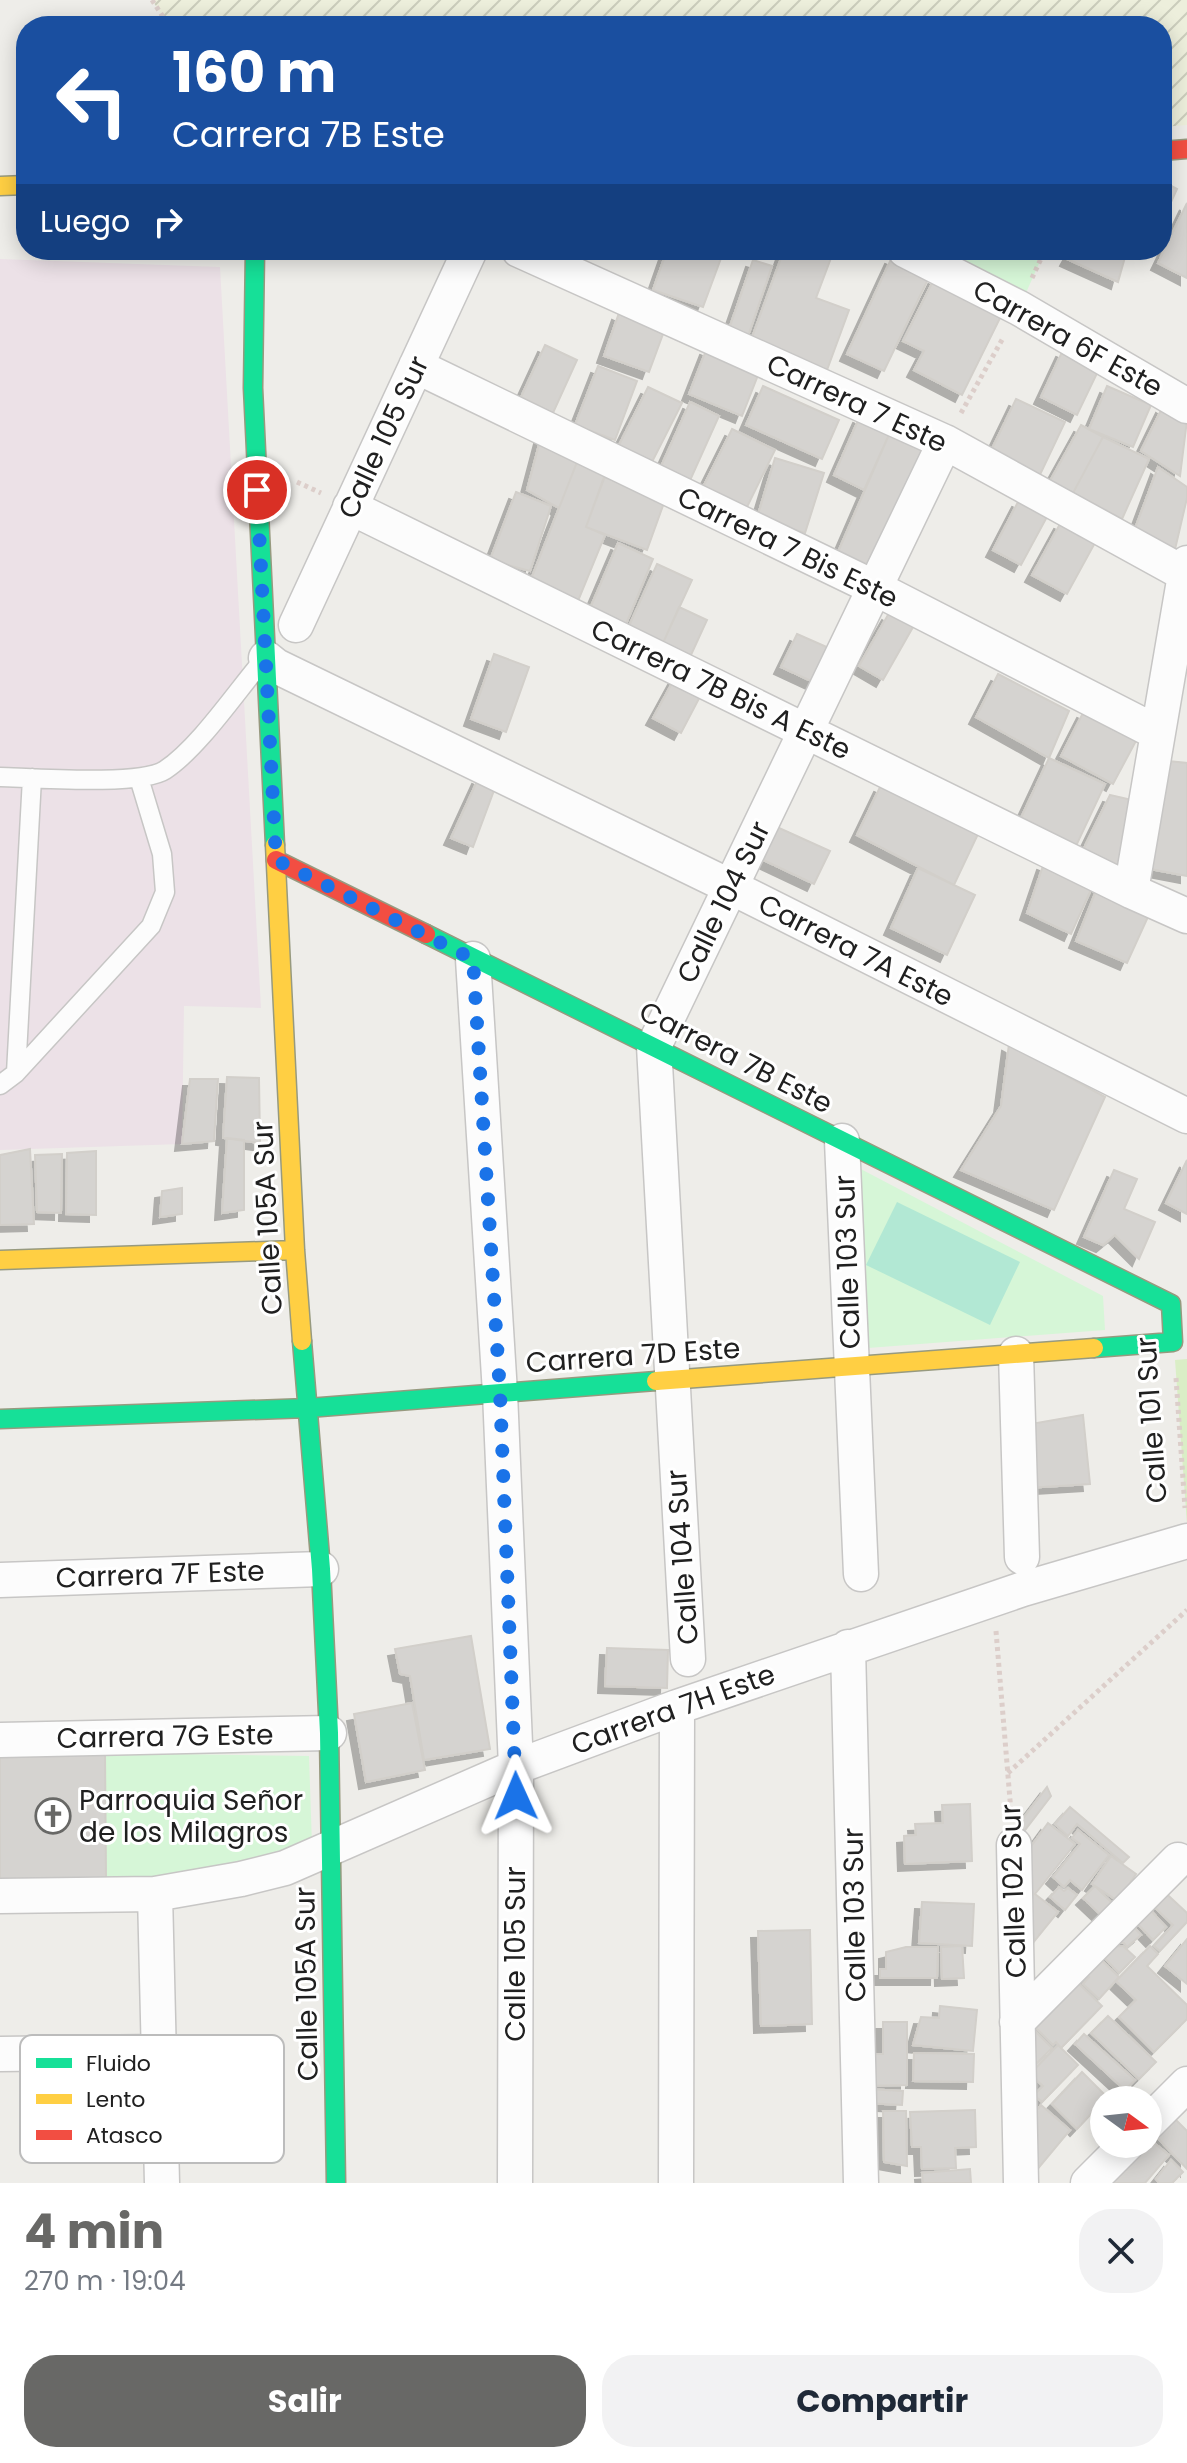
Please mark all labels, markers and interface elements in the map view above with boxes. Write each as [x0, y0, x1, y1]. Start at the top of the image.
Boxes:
text: 160 m [172, 33, 336, 112]
icon: left [40, 48, 144, 152]
text: Carrera 7B Este [172, 109, 445, 160]
text: Luego [40, 200, 130, 243]
icon: right [146, 200, 190, 244]
street label: Carrera 6F Este [966, 270, 1170, 407]
street label: Carrera 7 Este [760, 345, 953, 462]
street label: Calle 105 Sur [329, 349, 438, 525]
pin [223, 456, 291, 524]
icon: arrive [235, 468, 279, 512]
street label: Carrera 7 Bis Este [671, 477, 905, 618]
street label: Carrera 7B Bis A Este [584, 610, 857, 769]
street label: Calle 104 Sur [667, 815, 779, 990]
street label: Carrera 7A Este [752, 885, 960, 1016]
street label: Carrera 7B Este [632, 992, 839, 1123]
street label: Calle 105A Sur [243, 1120, 292, 1316]
street label: Calle 103 Sur [825, 1174, 870, 1350]
street label: Carrera 7D Este [525, 1329, 742, 1382]
street label: Calle 101 Sur [1126, 1335, 1177, 1505]
street label: Calle 104 Sur [657, 1468, 708, 1646]
street label: Carrera 7F Este [55, 1551, 265, 1598]
street label: Carrera 7H Este [566, 1654, 781, 1764]
street label: Carrera 7G Este [56, 1715, 274, 1758]
position arrow [474, 1754, 558, 1838]
place label: Parroquia Señor de los Milagros [79, 1781, 303, 1852]
church icon: Parroquia Señor de los Milagros [34, 1797, 72, 1835]
street label: Calle 102 Sur [991, 1803, 1036, 1979]
street label: Calle 103 Sur [833, 1827, 876, 2003]
street label: Calle 105 Sur [496, 1866, 535, 2042]
street label: Calle 105A Sur [285, 1886, 328, 2082]
legend [20, 2035, 284, 2163]
text: Fluido [86, 2048, 151, 2079]
text: Lento [86, 2084, 145, 2115]
north arrow [1090, 2086, 1162, 2158]
map controls [1090, 2086, 1162, 2158]
text: Atasco [86, 2120, 163, 2151]
text: 4 min [24, 2198, 164, 2265]
button: close [1079, 2209, 1163, 2293]
text: 270 m · 19:04 [24, 2263, 186, 2299]
button: Salir [24, 2355, 586, 2447]
button: Compartir [602, 2355, 1163, 2447]

